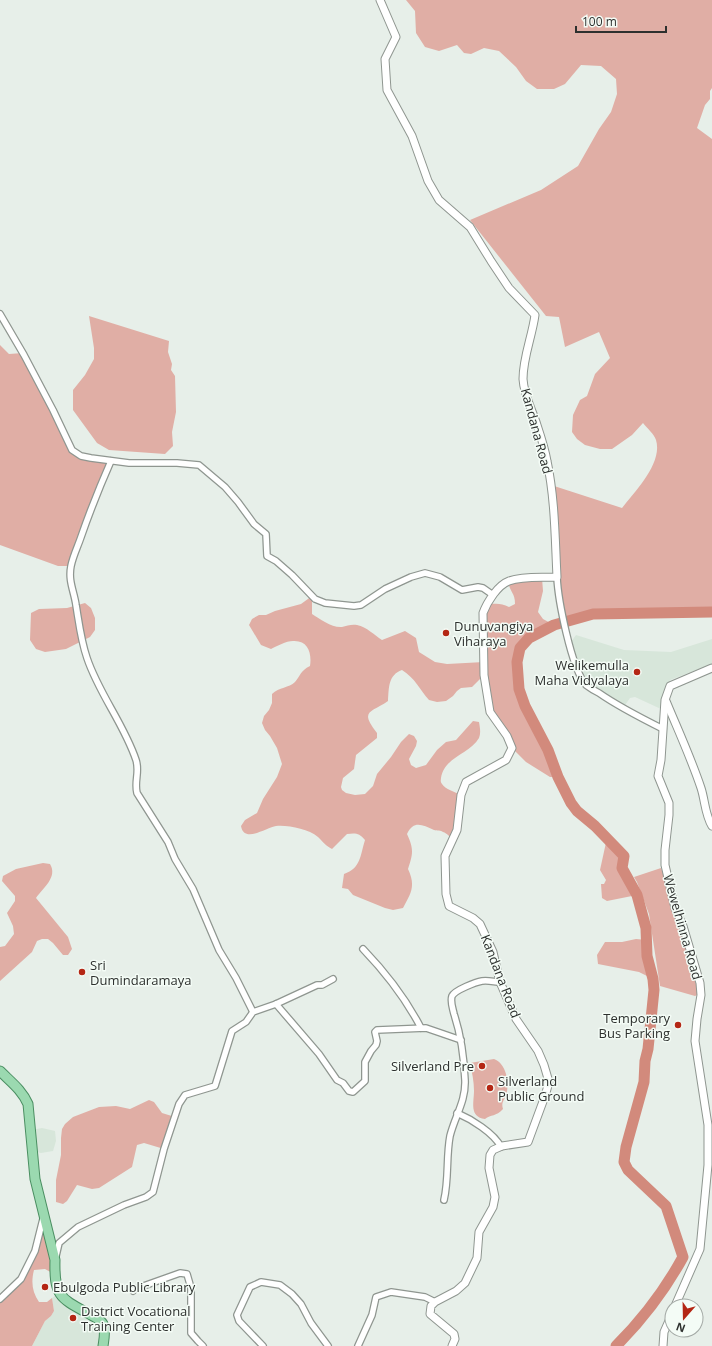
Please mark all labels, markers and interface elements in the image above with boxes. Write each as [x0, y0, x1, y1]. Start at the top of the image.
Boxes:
scale bar [576, 8, 666, 34]
text: 100 m [582, 13, 617, 30]
street label: Kandana Road [517, 386, 557, 476]
place label: Dunuvangiya Viharaya [454, 617, 533, 650]
marker: Dunuvangiya Viharaya [441, 628, 451, 638]
place label: Welikemulla Maha Vidyalaya [535, 656, 629, 689]
marker: Welikemulla Maha Vidyalaya [632, 667, 642, 677]
street label: Wewelhinna Road [659, 872, 707, 982]
street label: Kandana Road [477, 932, 525, 1020]
place label: Sri Dumindaramaya [90, 956, 191, 989]
marker: Sri Dumindaramaya [77, 967, 87, 977]
place label: Temporary Bus Parking [599, 1009, 670, 1042]
marker: Temporary Bus Parking [673, 1020, 683, 1030]
place label: Silverland Pre [391, 1057, 474, 1075]
marker: Silverland Pre [477, 1061, 487, 1071]
place label: Silverland Public Ground [498, 1072, 584, 1105]
marker: Silverland Public Ground [485, 1083, 495, 1093]
place label: Ebulgoda Public Library [53, 1278, 196, 1296]
marker: Ebulgoda Public Library [40, 1282, 50, 1292]
north arrow [664, 1298, 704, 1338]
place label: District Vocational Training Center [81, 1302, 191, 1335]
marker: District Vocational Training Center [68, 1313, 78, 1323]
text: N [674, 1319, 687, 1336]

